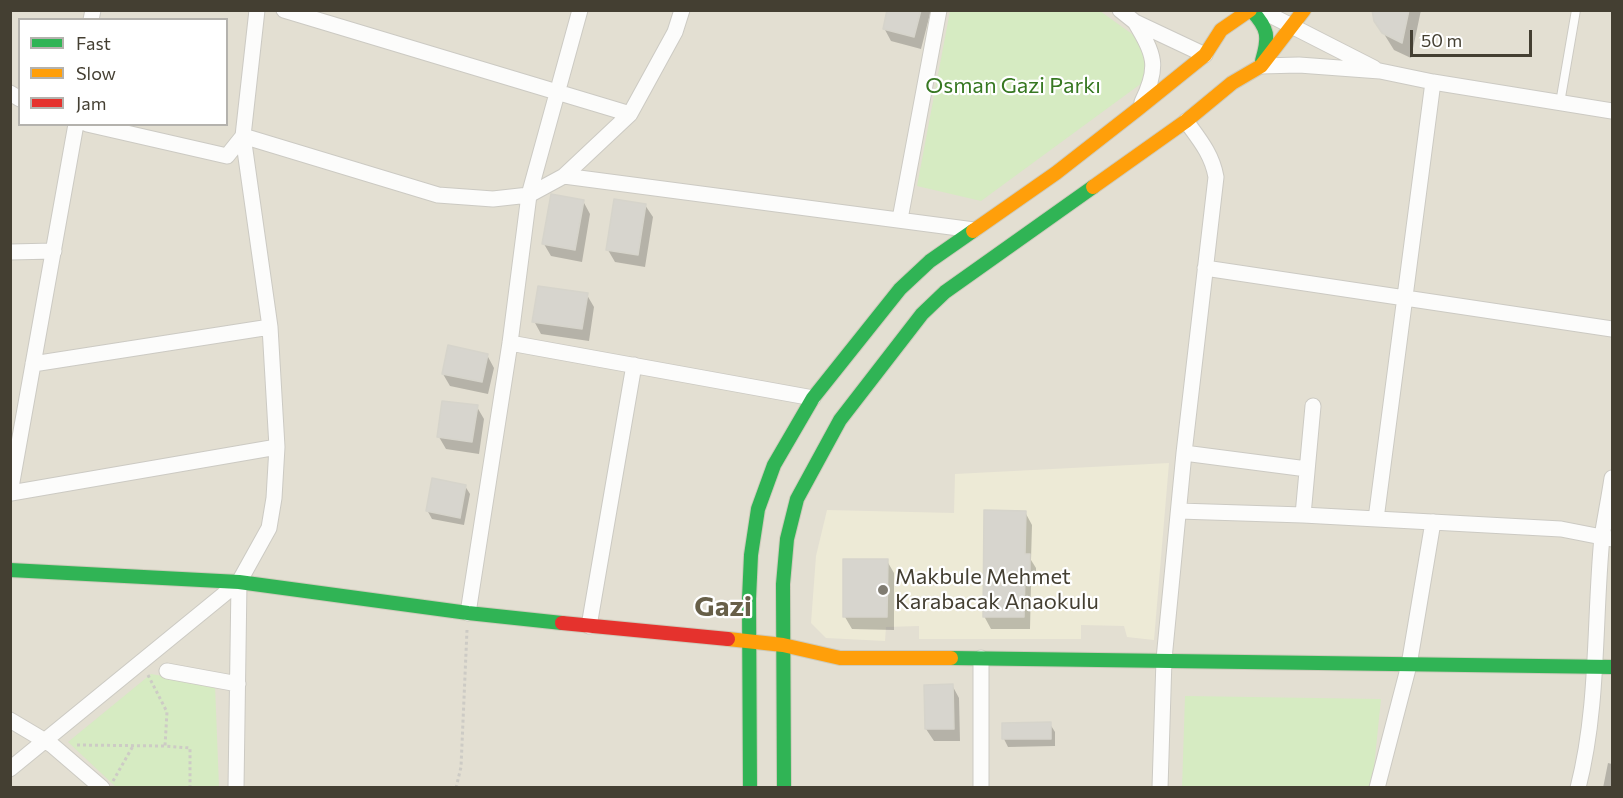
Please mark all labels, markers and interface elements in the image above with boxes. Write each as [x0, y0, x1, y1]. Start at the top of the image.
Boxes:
legend [18, 18, 228, 126]
scale bar [1413, 18, 1534, 56]
text: 50 m [1421, 29, 1462, 51]
text: Fast [76, 32, 111, 54]
text: Slow [76, 62, 116, 84]
park label: Osman Gazi Parkı [925, 73, 1101, 99]
text: Jam [76, 92, 106, 114]
place label: Makbule Mehmet Karabacak Anaokulu [895, 564, 1099, 616]
marker: Makbule Mehmet Karabacak Anaokulu [876, 583, 890, 597]
district label: Gazi [694, 590, 752, 624]

